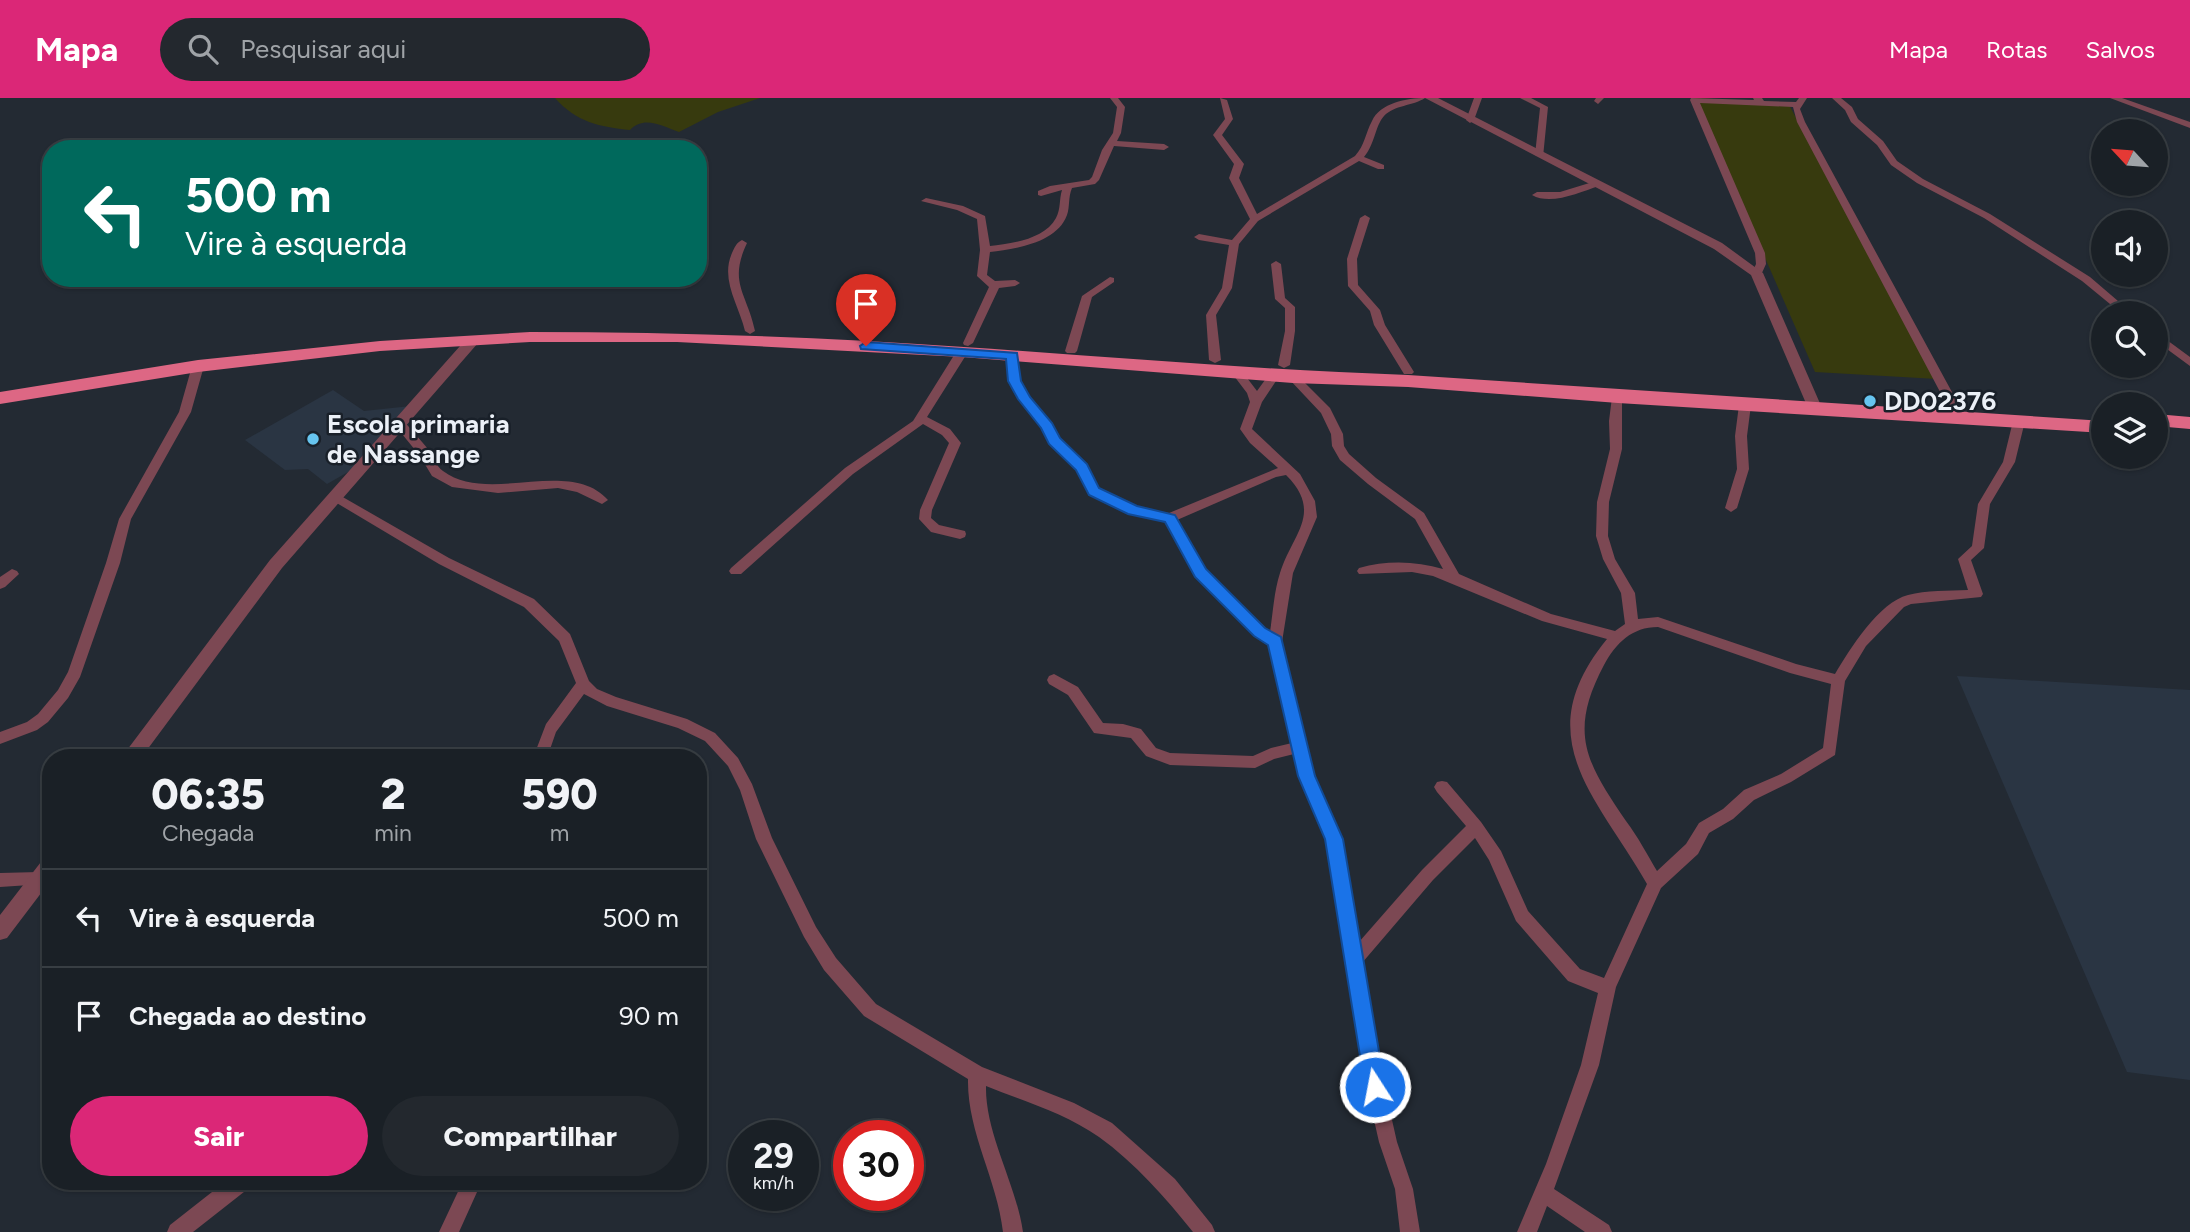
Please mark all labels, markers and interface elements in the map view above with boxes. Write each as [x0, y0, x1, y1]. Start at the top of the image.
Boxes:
search box [160, 18, 650, 81]
text: Mapa [35, 30, 118, 69]
icon: search [184, 30, 222, 68]
text: Pesquisar aqui [240, 33, 406, 65]
text: Mapa [1889, 35, 1948, 64]
text: Rotas [1986, 35, 2047, 64]
text: Salvos [2085, 35, 2155, 64]
north arrow [2091, 119, 2168, 196]
map controls [2091, 119, 2168, 469]
text: 500 m [185, 165, 331, 224]
icon: left [70, 168, 161, 259]
button: sound [2091, 210, 2168, 287]
text: Vire à esquerda [185, 225, 407, 263]
pin [836, 274, 896, 346]
icon: arrive [847, 285, 885, 323]
button: search [2091, 301, 2168, 378]
place label: DD02376 [1884, 385, 1996, 417]
button: layers [2091, 392, 2168, 469]
marker: DD02376 [1862, 393, 1878, 409]
place label: Escola primaria de Nassange [327, 408, 510, 470]
marker: Escola primaria de Nassange [305, 431, 321, 447]
text: 06:35 [151, 769, 265, 820]
text: 2 [381, 769, 405, 820]
text: 590 [521, 769, 598, 820]
text: Chegada [162, 819, 254, 847]
text: min [374, 819, 412, 847]
text: m [550, 819, 569, 847]
icon: left [70, 899, 108, 937]
text: Vire à esquerda [129, 902, 315, 934]
text: 500 m [602, 902, 679, 934]
icon: arrive [70, 997, 108, 1035]
text: Chegada ao destino [129, 1000, 366, 1032]
text: 90 m [619, 1000, 679, 1032]
position arrow [1338, 1050, 1412, 1124]
button: Sair [70, 1096, 368, 1176]
button: Compartilhar [382, 1096, 679, 1176]
speed limit sign: 30 [833, 1120, 924, 1211]
text: 29 [753, 1135, 794, 1177]
text: km/h [753, 1172, 794, 1194]

